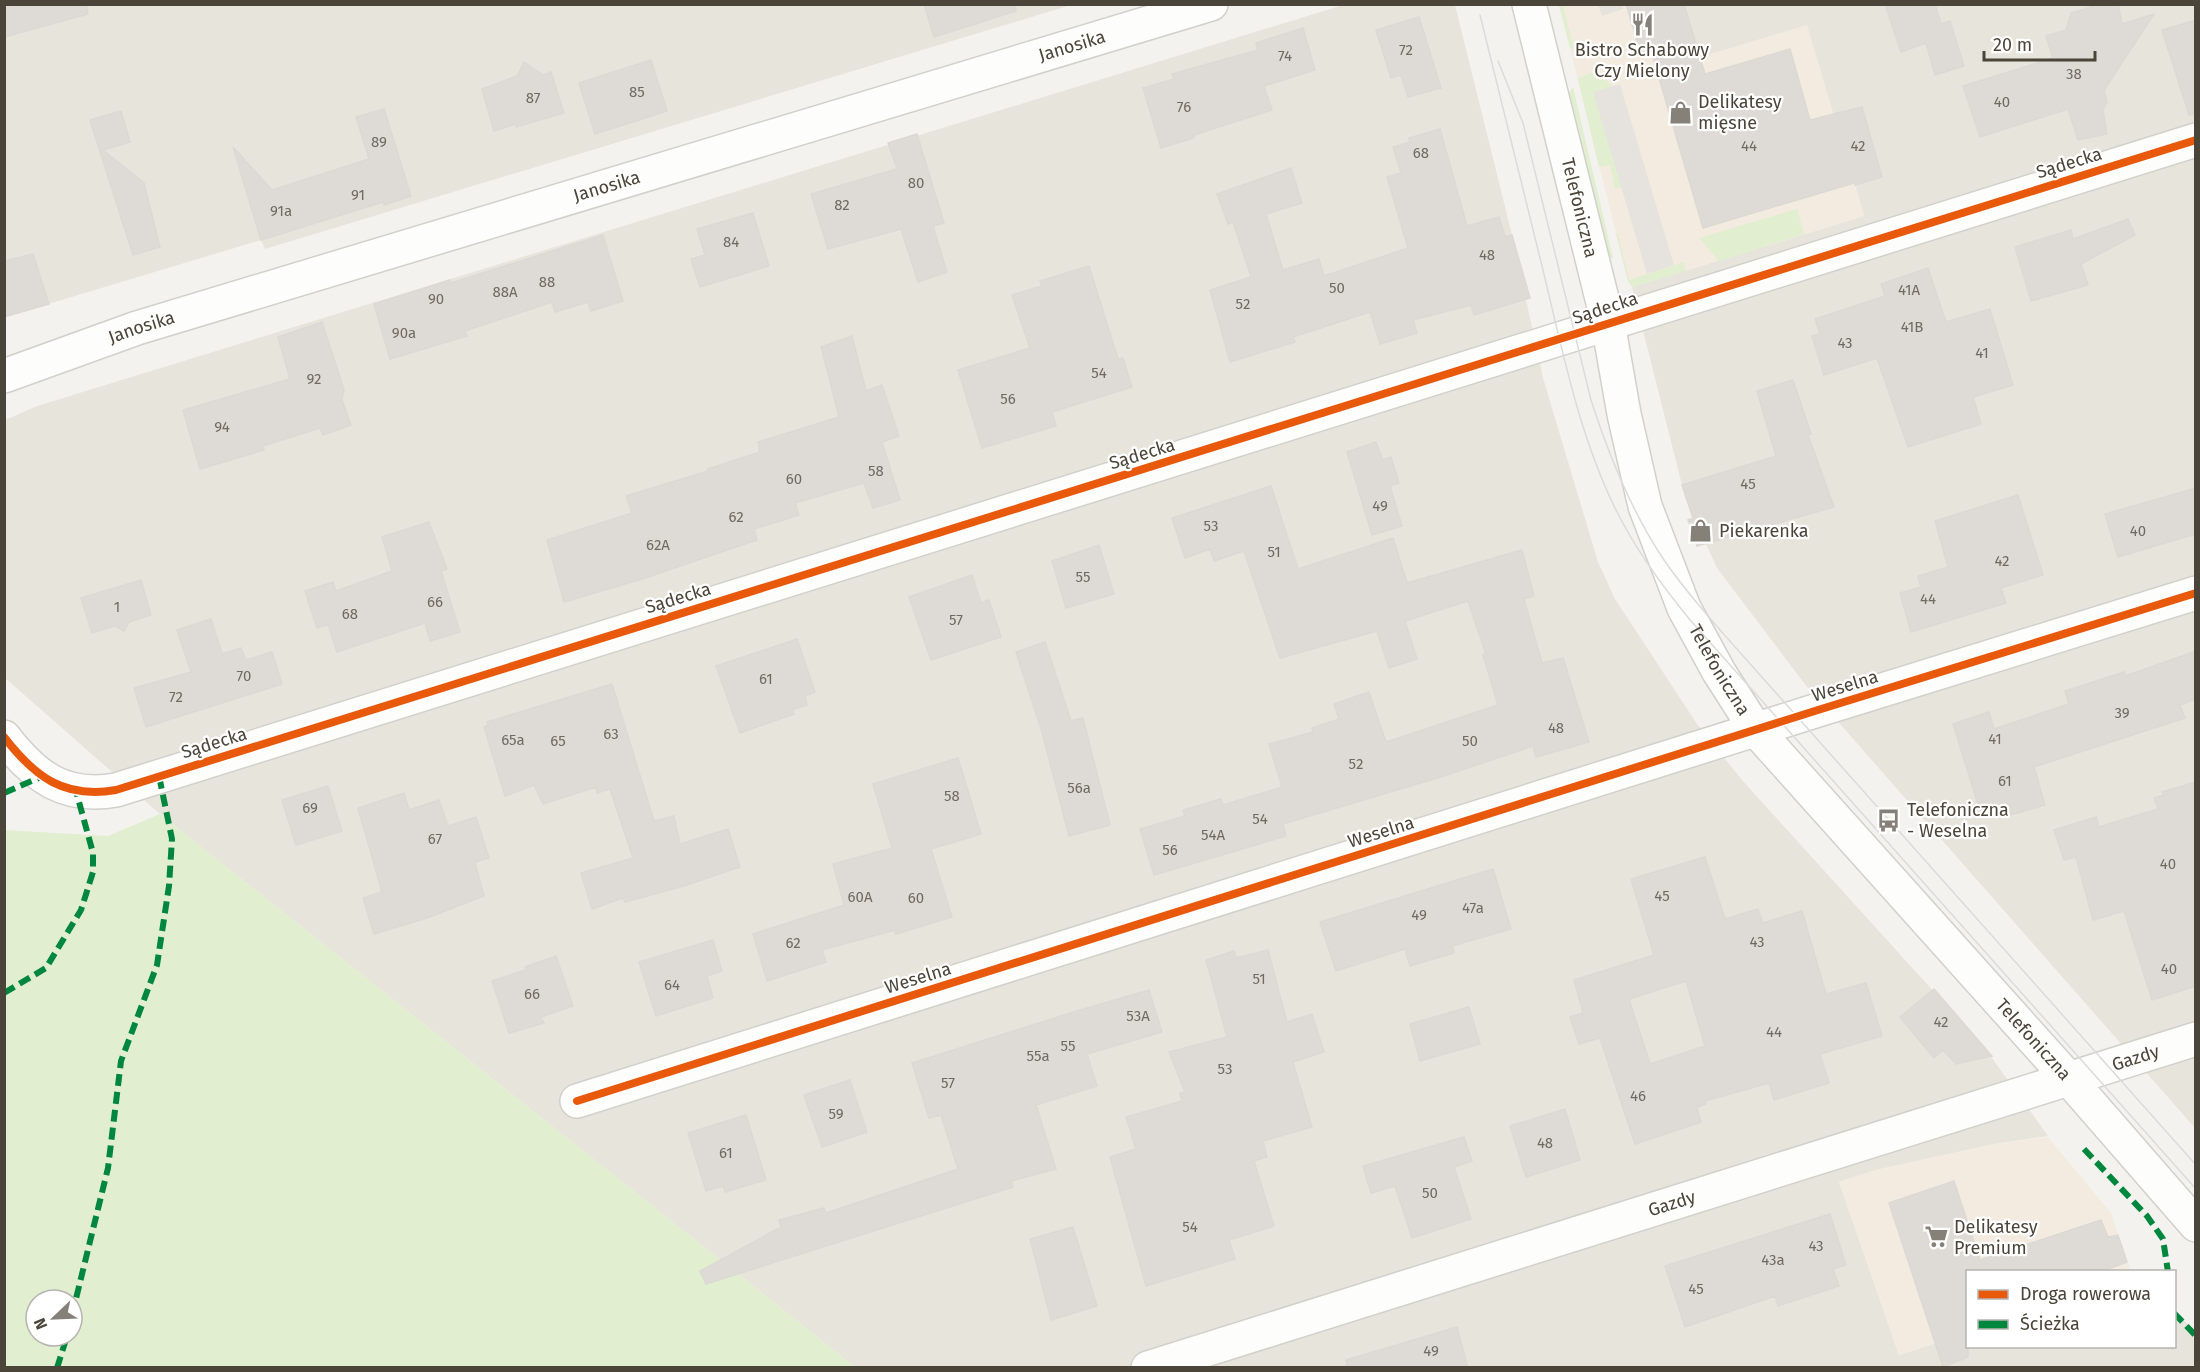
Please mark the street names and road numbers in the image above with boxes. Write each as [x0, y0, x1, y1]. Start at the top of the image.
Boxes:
street label: Janosika [1036, 25, 1108, 66]
street label: Sądecka [2033, 143, 2105, 183]
street label: Telefoniczna [1557, 156, 1602, 260]
street label: Janosika [571, 166, 643, 207]
street label: Sądecka [1569, 287, 1641, 329]
street label: Janosika [105, 306, 177, 348]
street label: Sądecka [1106, 434, 1178, 474]
street label: Sądecka [642, 578, 714, 618]
street label: Telefoniczna [1684, 621, 1755, 720]
street label: Weselna [1809, 665, 1881, 707]
street label: Sądecka [178, 723, 250, 763]
street label: Weselna [1345, 811, 1417, 853]
street label: Weselna [882, 957, 954, 999]
street label: Telefoniczna [1991, 994, 2076, 1085]
street label: Gazdy [2109, 1040, 2162, 1076]
street label: Gazdy [1645, 1186, 1698, 1221]

